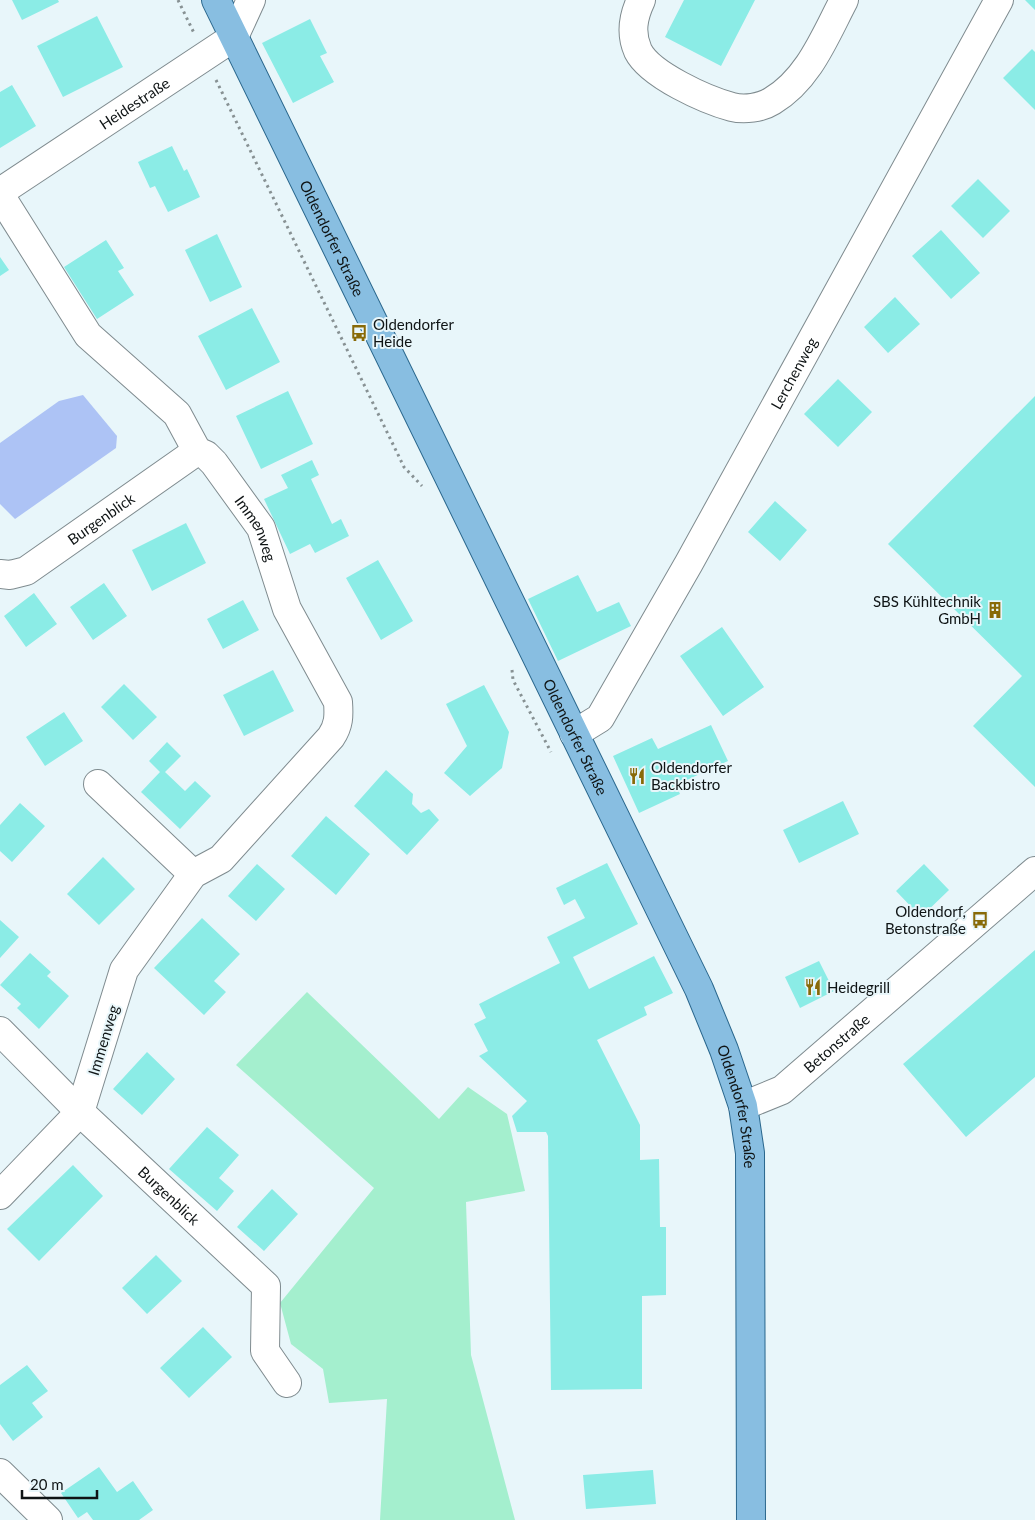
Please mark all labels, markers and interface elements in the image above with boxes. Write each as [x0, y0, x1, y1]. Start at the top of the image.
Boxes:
street label: Heidestraße [96, 73, 173, 133]
street label: Oldendorfer Straße [296, 177, 368, 299]
place label: Oldendorfer Heide [373, 315, 454, 350]
bus stop icon: Oldendorfer Heide [349, 323, 369, 343]
street label: Lerchenweg [766, 334, 821, 412]
street label: Burgenblick [64, 489, 138, 548]
street label: Immenweg [231, 492, 280, 564]
place label: SBS Kühltechnik GmbH [873, 592, 981, 627]
building icon: SBS Kühltechnik GmbH [985, 600, 1005, 620]
street label: Oldendorfer Straße [540, 676, 612, 798]
place label: Oldendorfer Backbistro [651, 758, 732, 793]
restaurant icon: Oldendorfer Backbistro [627, 766, 647, 786]
place label: Oldendorf, Betonstraße [885, 902, 966, 937]
bus stop icon: Oldendorf, Betonstraße [970, 910, 990, 930]
restaurant icon: Heidegrill [803, 977, 823, 997]
place label: Heidegrill [827, 978, 890, 996]
street label: Immenweg [84, 1003, 122, 1077]
street label: Betonstraße [800, 1010, 873, 1076]
street label: Oldendorfer Straße [714, 1042, 759, 1168]
street label: Burgenblick [135, 1162, 204, 1229]
scale bar [22, 1468, 98, 1500]
text: 20 m [30, 1475, 64, 1493]

